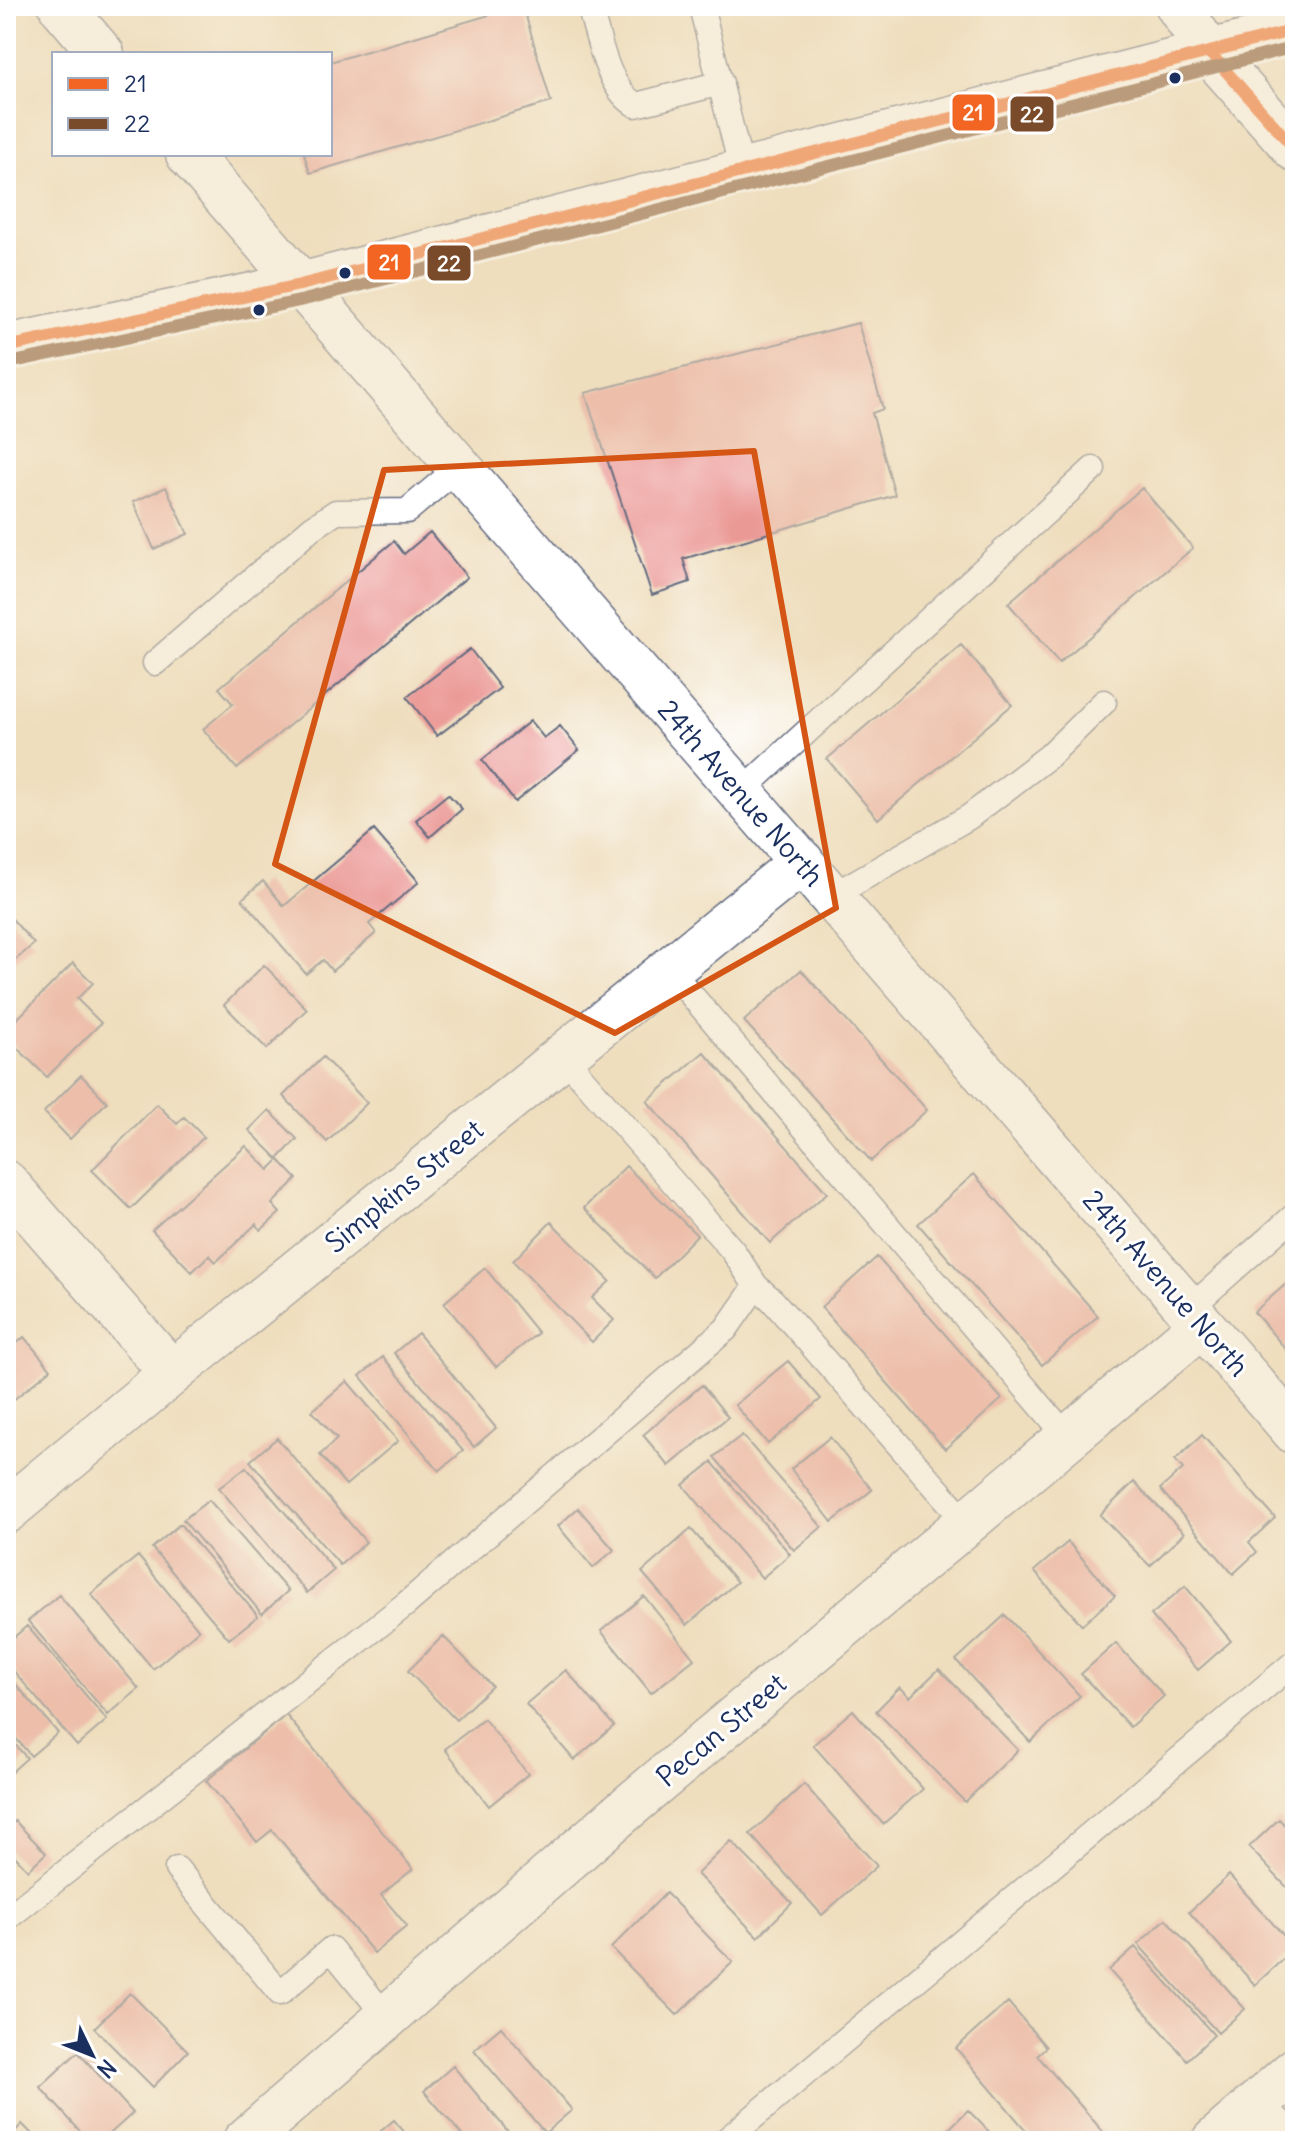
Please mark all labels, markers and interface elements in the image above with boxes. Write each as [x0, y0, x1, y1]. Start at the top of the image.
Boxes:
legend [52, 52, 332, 156]
text: 21 [124, 68, 147, 98]
unlabelled marker [1167, 70, 1183, 86]
line badge: 21 [951, 93, 996, 132]
line badge: 22 [1009, 95, 1055, 133]
text: 21 [963, 98, 983, 126]
text: 22 [1020, 100, 1044, 128]
text: 22 [124, 108, 150, 138]
line badge: 21 [366, 243, 412, 281]
line badge: 22 [426, 244, 472, 282]
text: 21 [379, 248, 399, 276]
text: 22 [437, 249, 461, 277]
unlabelled marker [337, 265, 353, 281]
unlabelled marker [251, 302, 267, 318]
street label: 24th Avenue North [650, 692, 832, 894]
street label: Simpkins Street [318, 1111, 490, 1261]
street label: 24th Avenue North [1075, 1182, 1257, 1384]
street label: Pecan Street [649, 1665, 793, 1795]
north arrow [52, 2015, 132, 2095]
text: N [91, 2054, 122, 2084]

